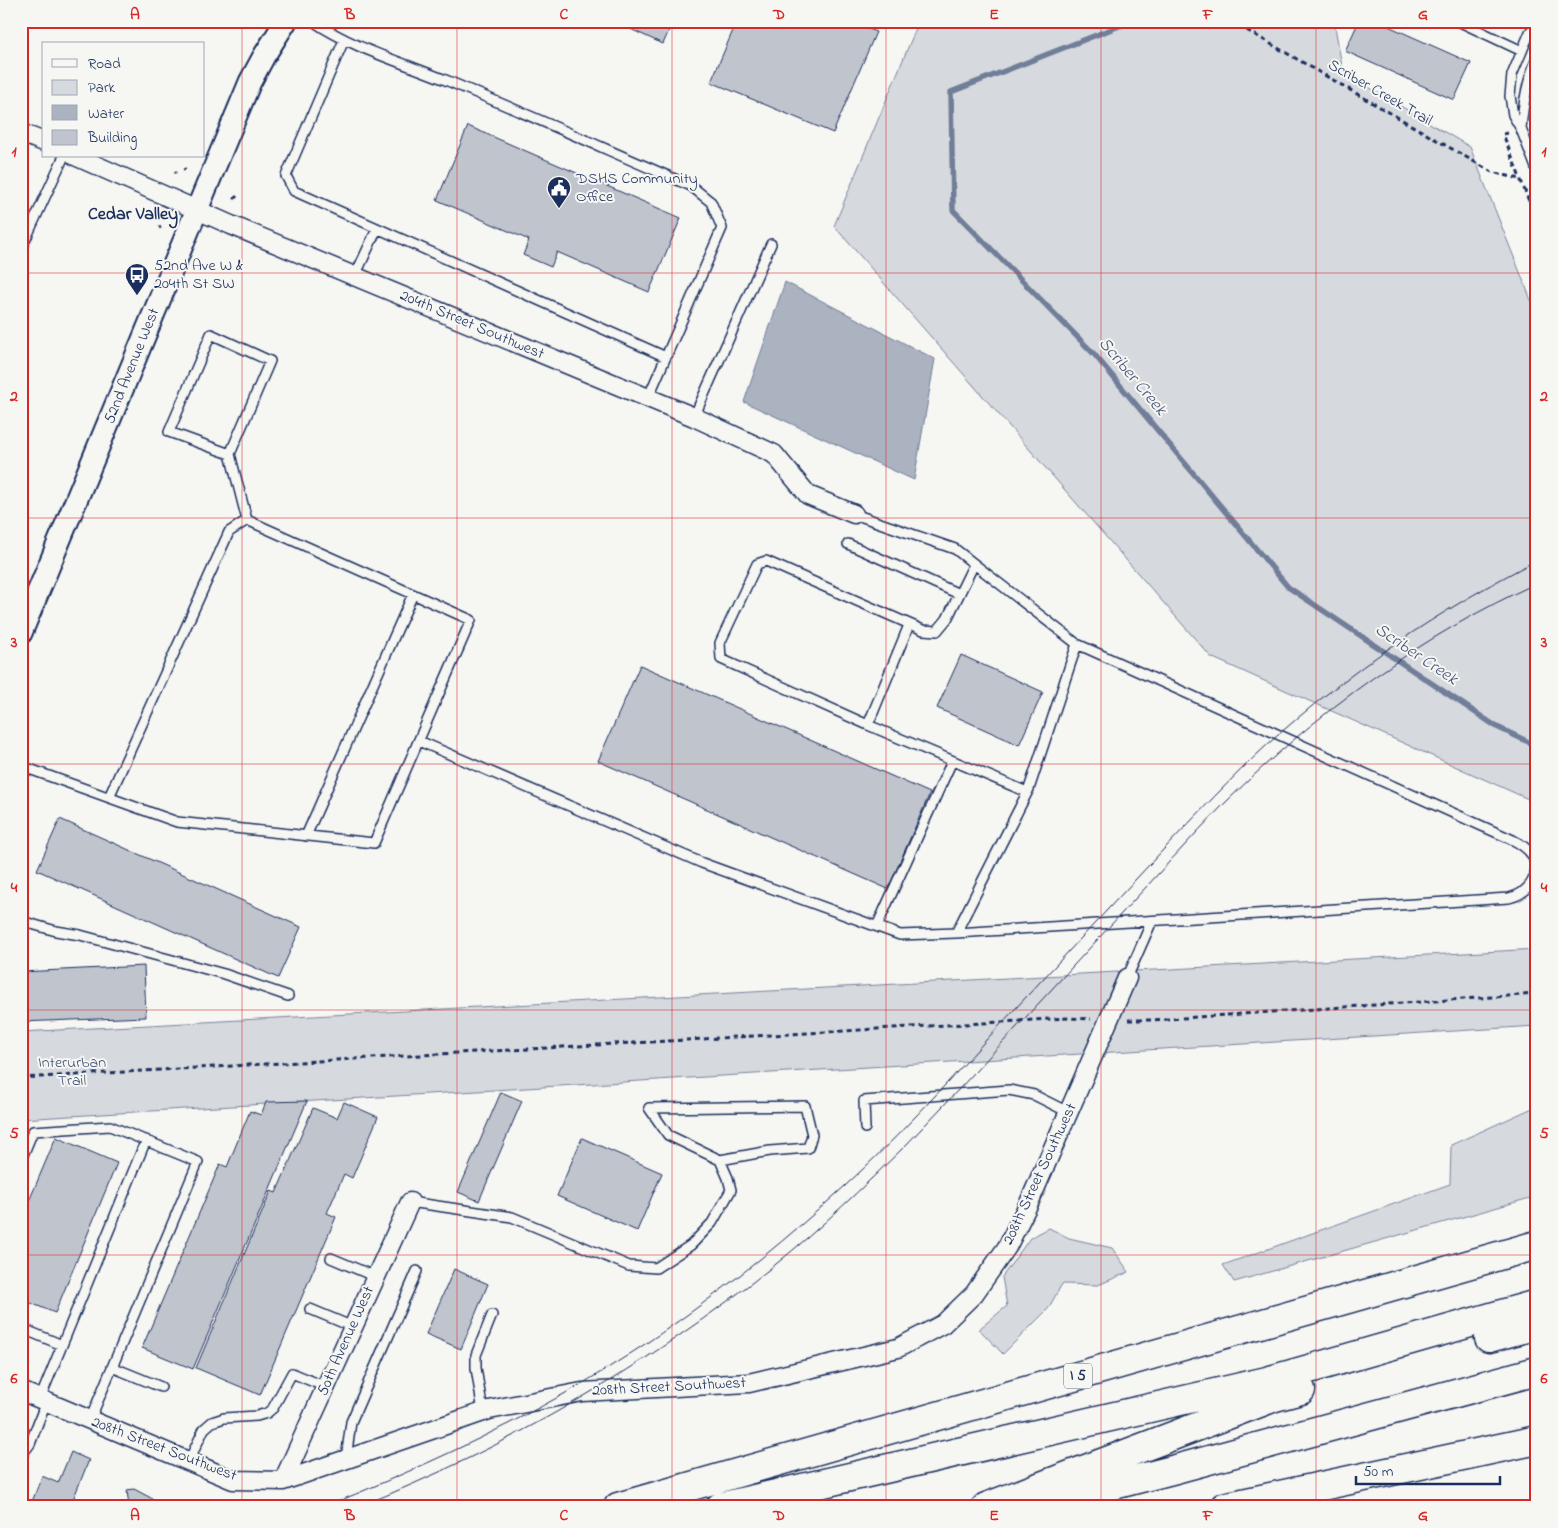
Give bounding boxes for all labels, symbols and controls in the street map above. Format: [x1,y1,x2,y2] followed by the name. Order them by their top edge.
[130,3,140,27] text: A
[344,3,356,27] text: B
[560,3,569,27] text: C
[772,3,785,27] text: D
[989,3,999,27] text: E
[1202,3,1214,27] text: F
[1418,3,1428,27] text: G
[42,42,205,158] legend
[88,53,121,75] text: Road
[1323,53,1437,133] street label: Scriber Creek Trail
[88,77,116,99] text: Park
[88,103,124,125] text: Water
[87,127,137,150] text: Building
[11,140,17,164] text: 1
[1541,140,1547,164] text: 1
[575,167,698,209] place label: DSHS Community Office
[546,175,572,209] public building icon: DSHS Community Office
[88,202,178,229] district label: Cedar Valley
[154,254,244,296] place label: 52nd Ave W & 204th St SW
[124,262,150,296] bus stop icon: 52nd Ave W & 204th St SW
[396,284,548,366] street label: 204th Street Southwest
[98,304,166,427] street label: 52nd Avenue West
[1091,332,1173,423] water label: Scriber Creek
[9,385,18,409] text: 2
[1539,385,1548,409] text: 2
[1369,618,1464,693] water label: Scriber Creek
[10,631,18,655] text: 3
[1540,631,1548,655] text: 3
[10,876,18,900] text: 4
[1540,876,1548,900] text: 4
[38,1051,106,1093] park label: Interurban Trail
[997,1099,1084,1249] street label: 208th Street Southwest
[9,1122,19,1146] text: 5
[1539,1122,1549,1146] text: 5
[311,1282,381,1400] street label: 50th Avenue West
[1064,1364,1092,1388] road number: I 5
[9,1367,18,1391] text: 6
[1539,1367,1548,1391] text: 6
[591,1371,747,1403] street label: 208th Street Southwest
[88,1410,241,1488] street label: 208th Street Southwest
[1356,1453,1499,1485] scale bar
[1363,1461,1394,1483] text: 50 m
[130,1504,140,1528] text: A
[344,1504,356,1528] text: B
[560,1504,569,1528] text: C
[772,1504,785,1528] text: D
[989,1504,999,1528] text: E
[1202,1504,1214,1528] text: F
[1418,1504,1428,1528] text: G

